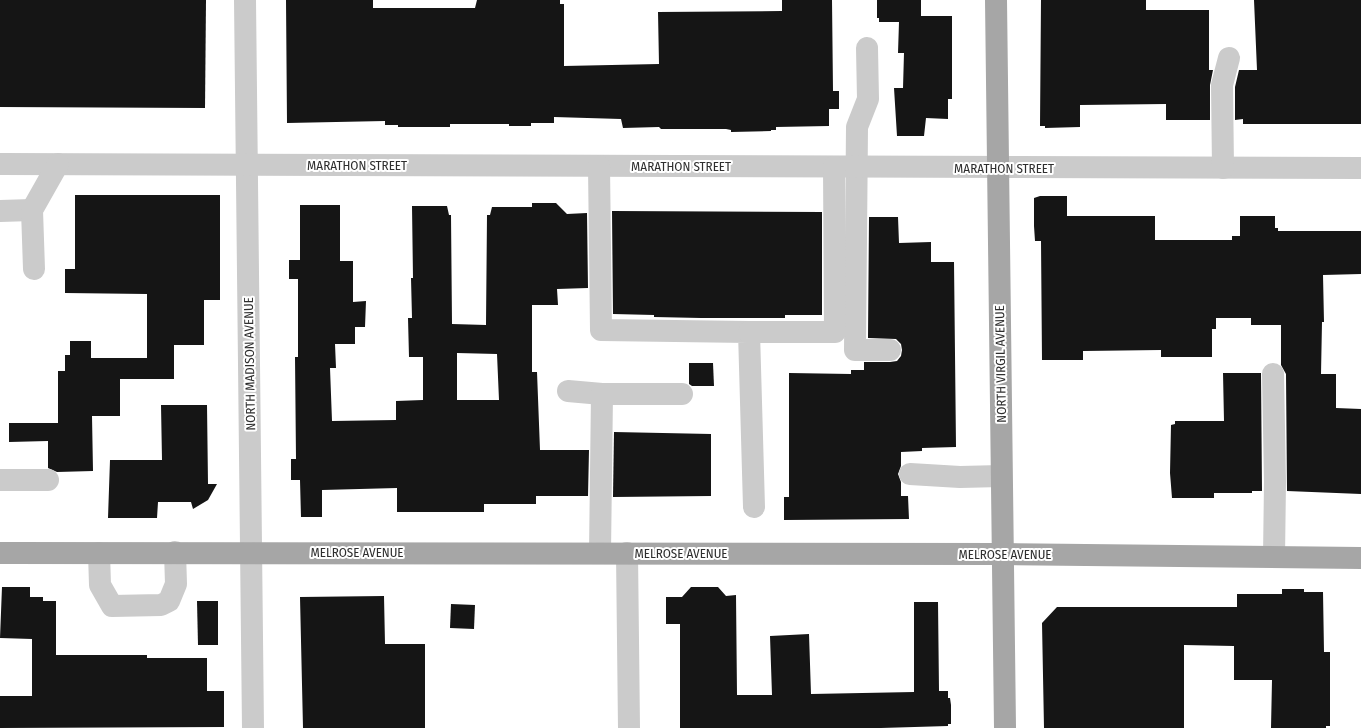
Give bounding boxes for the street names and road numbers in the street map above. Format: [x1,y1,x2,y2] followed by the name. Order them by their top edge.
[307,158,407,173] street label: MARATHON STREET
[631,159,731,174] street label: MARATHON STREET
[954,161,1054,176] street label: MARATHON STREET
[241,297,258,431] street label: NORTH MADISON AVENUE
[992,305,1009,423] street label: NORTH VIRGIL AVENUE
[311,545,403,560] street label: MELROSE AVENUE
[635,546,727,561] street label: MELROSE AVENUE
[959,547,1051,562] street label: MELROSE AVENUE

